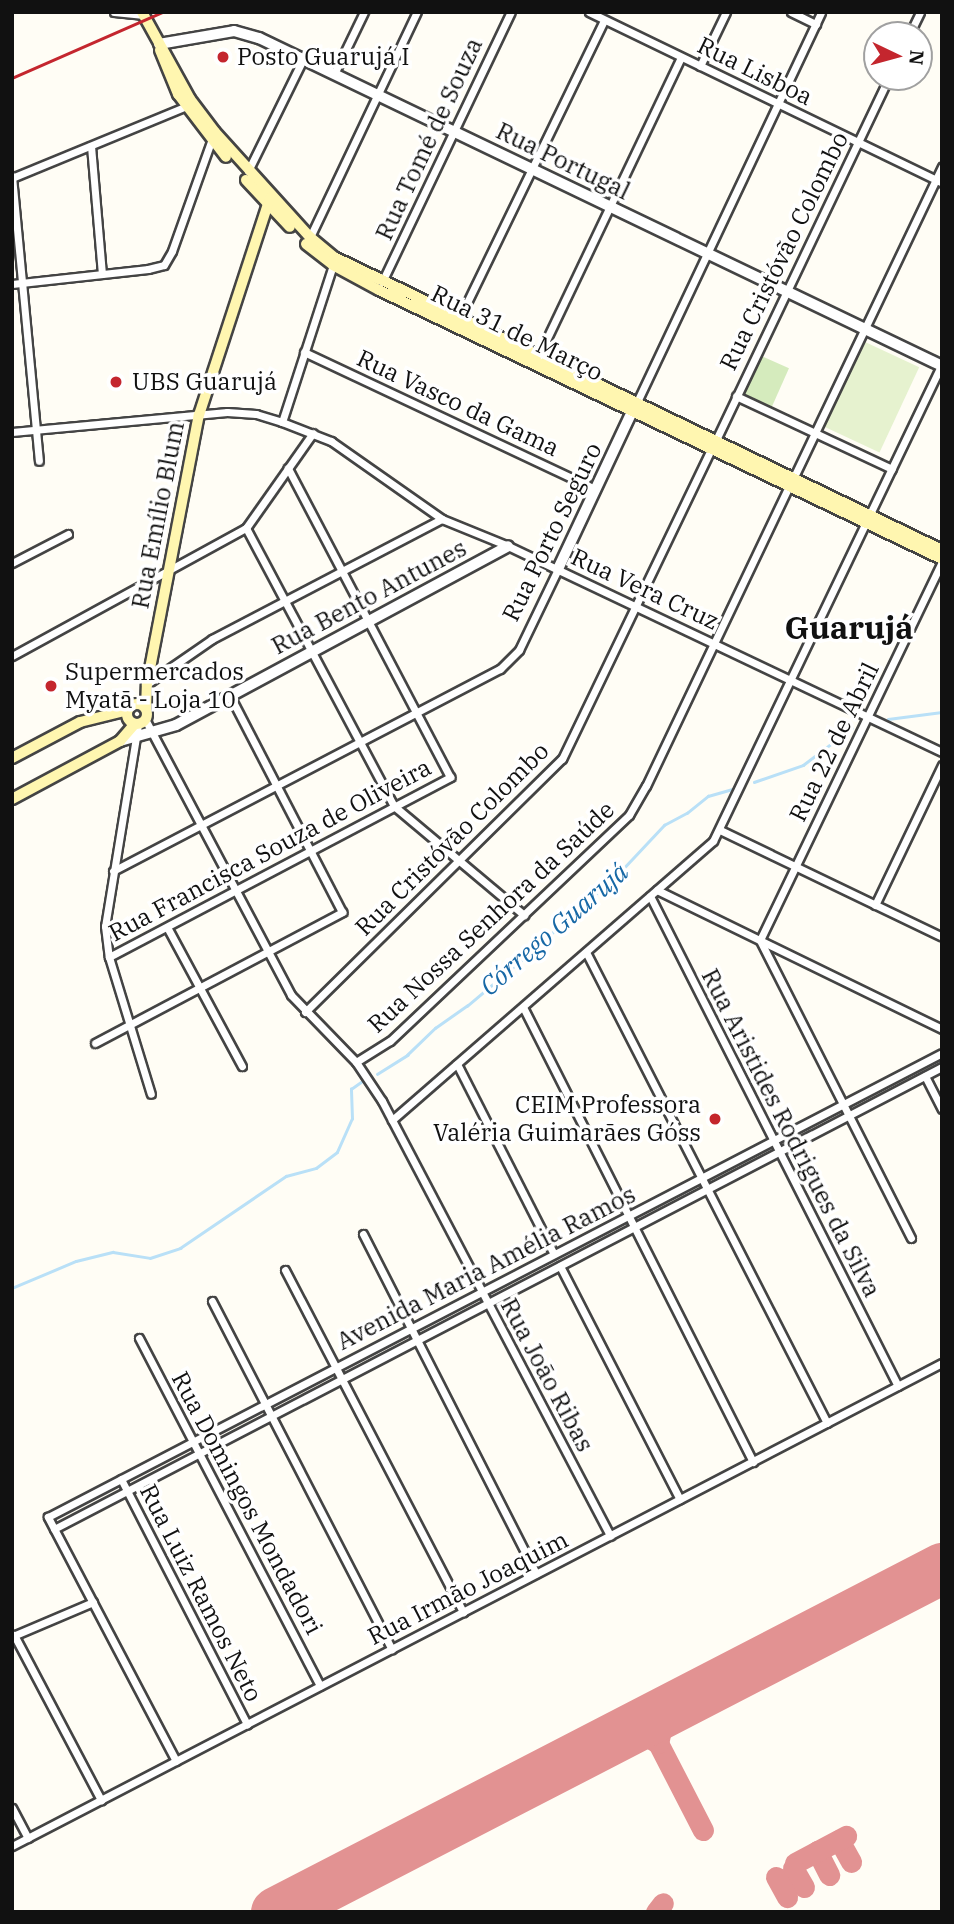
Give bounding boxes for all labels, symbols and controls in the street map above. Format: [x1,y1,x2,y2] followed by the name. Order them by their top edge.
[863,21,933,91] north arrow
[693,31,817,111] street label: Rua Lisboa
[370,33,488,245] street label: Rua Tomé de Souza
[237,43,410,71] place label: Posto Guarujá I
[215,49,231,65] marker: Posto Guarujá I
[904,49,930,66] text: N
[491,116,635,206] street label: Rua Portugal
[714,127,854,375] street label: Rua Cristóvão Colombo
[427,279,607,387] street label: Rua 31 de Março
[352,343,564,463] street label: Rua Vasco da Gama
[132,368,277,396] place label: UBS Guarujá
[106,372,126,392] marker: UBS Guarujá
[126,419,190,611] street label: Rua Emílio Blum
[496,438,608,626] street label: Rua Porto Seguro
[267,533,471,661] street label: Rua Bento Antunes
[567,542,723,636] street label: Rua Vera Cruz
[784,608,914,646] district label: Guarujá
[65,658,244,714] place label: Supermercados Myatã - Loja 10
[783,658,885,826] street label: Rua 22 de Abril
[43,678,59,694] marker: Supermercados Myatã - Loja 10
[349,736,555,942] street label: Rua Cristóvão Colombo
[104,753,436,947] street label: Rua Francisca Souza de Oliveira
[362,795,620,1039] street label: Rua Nossa Senhora da Saúde
[473,856,635,1002] water label: Córrego Guarujá
[695,964,887,1302] street label: Rua Aristides Rodrigues da Silva
[433,1091,701,1147] place label: CEIM Professora Valéria Guimarães Góss
[707,1111,723,1127] marker: CEIM Professora Valéria Guimarães Góss
[332,1180,640,1356] street label: Avenida Maria Amélia Ramos
[495,1293,599,1457] street label: Rua João Ribas
[165,1367,329,1639] street label: Rua Domingos Mondadori
[134,1480,268,1706] street label: Rua Luiz Ramos Neto
[363,1525,573,1651] street label: Rua Irmão Joaquim

